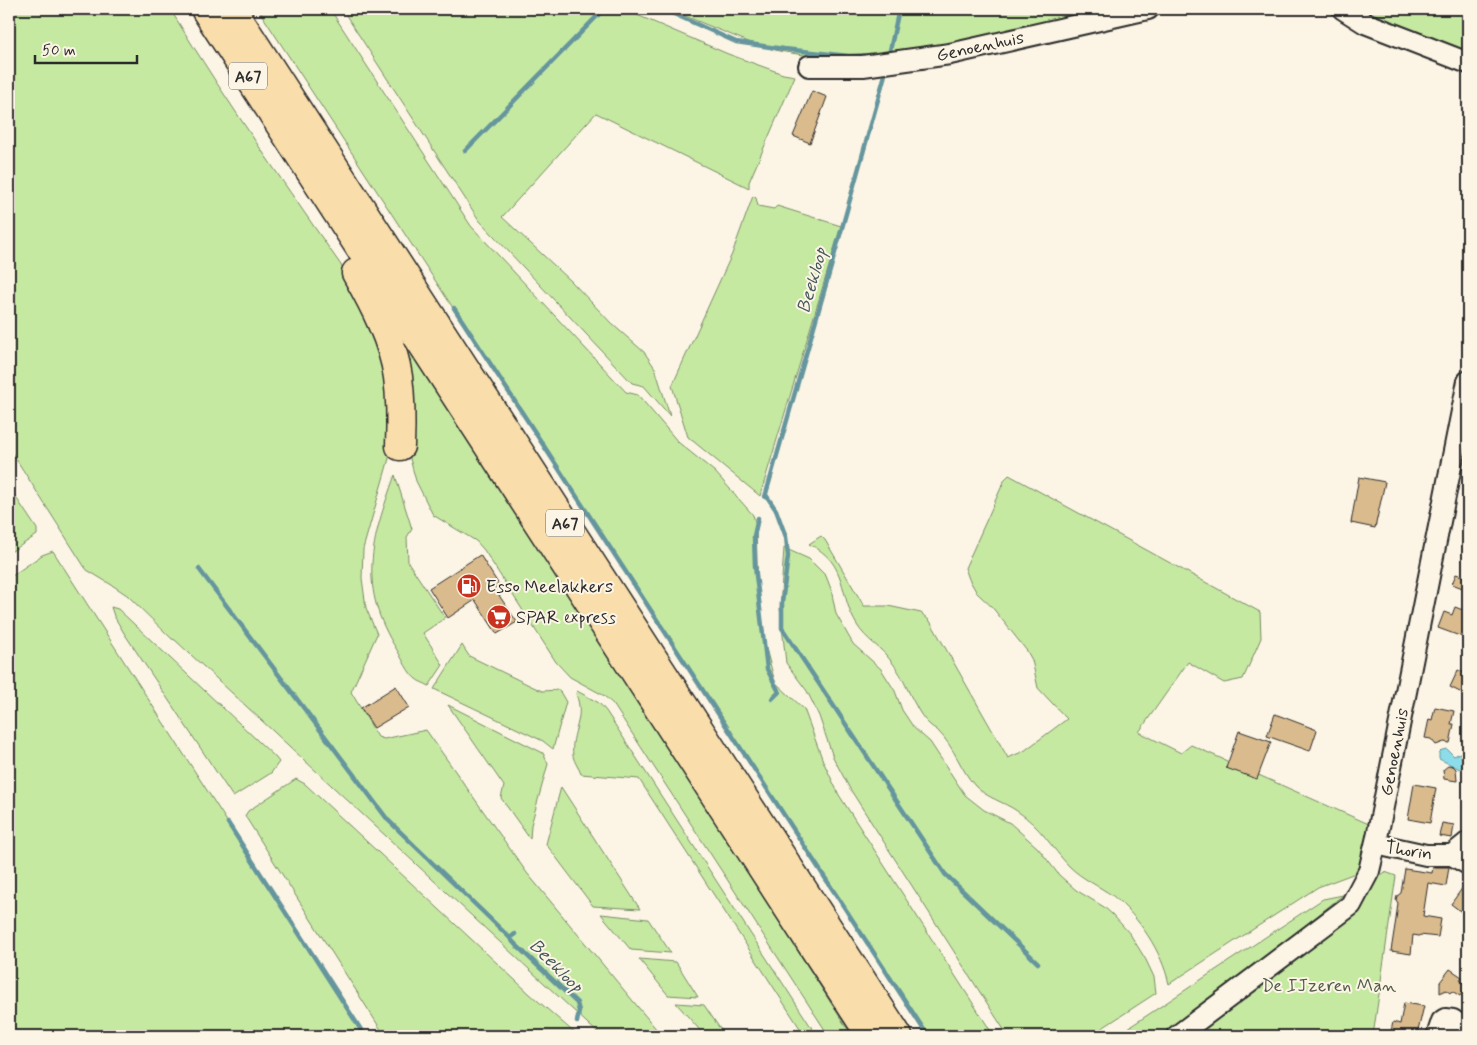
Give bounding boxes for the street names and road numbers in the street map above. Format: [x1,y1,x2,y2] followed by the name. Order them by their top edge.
[934,26,1026,68] street label: Genoenhuis
[229,62,267,90] road number: A67
[546,509,584,536] road number: A67
[1375,706,1415,798] street label: Genoenhuis
[1384,835,1434,867] street label: Thorin

